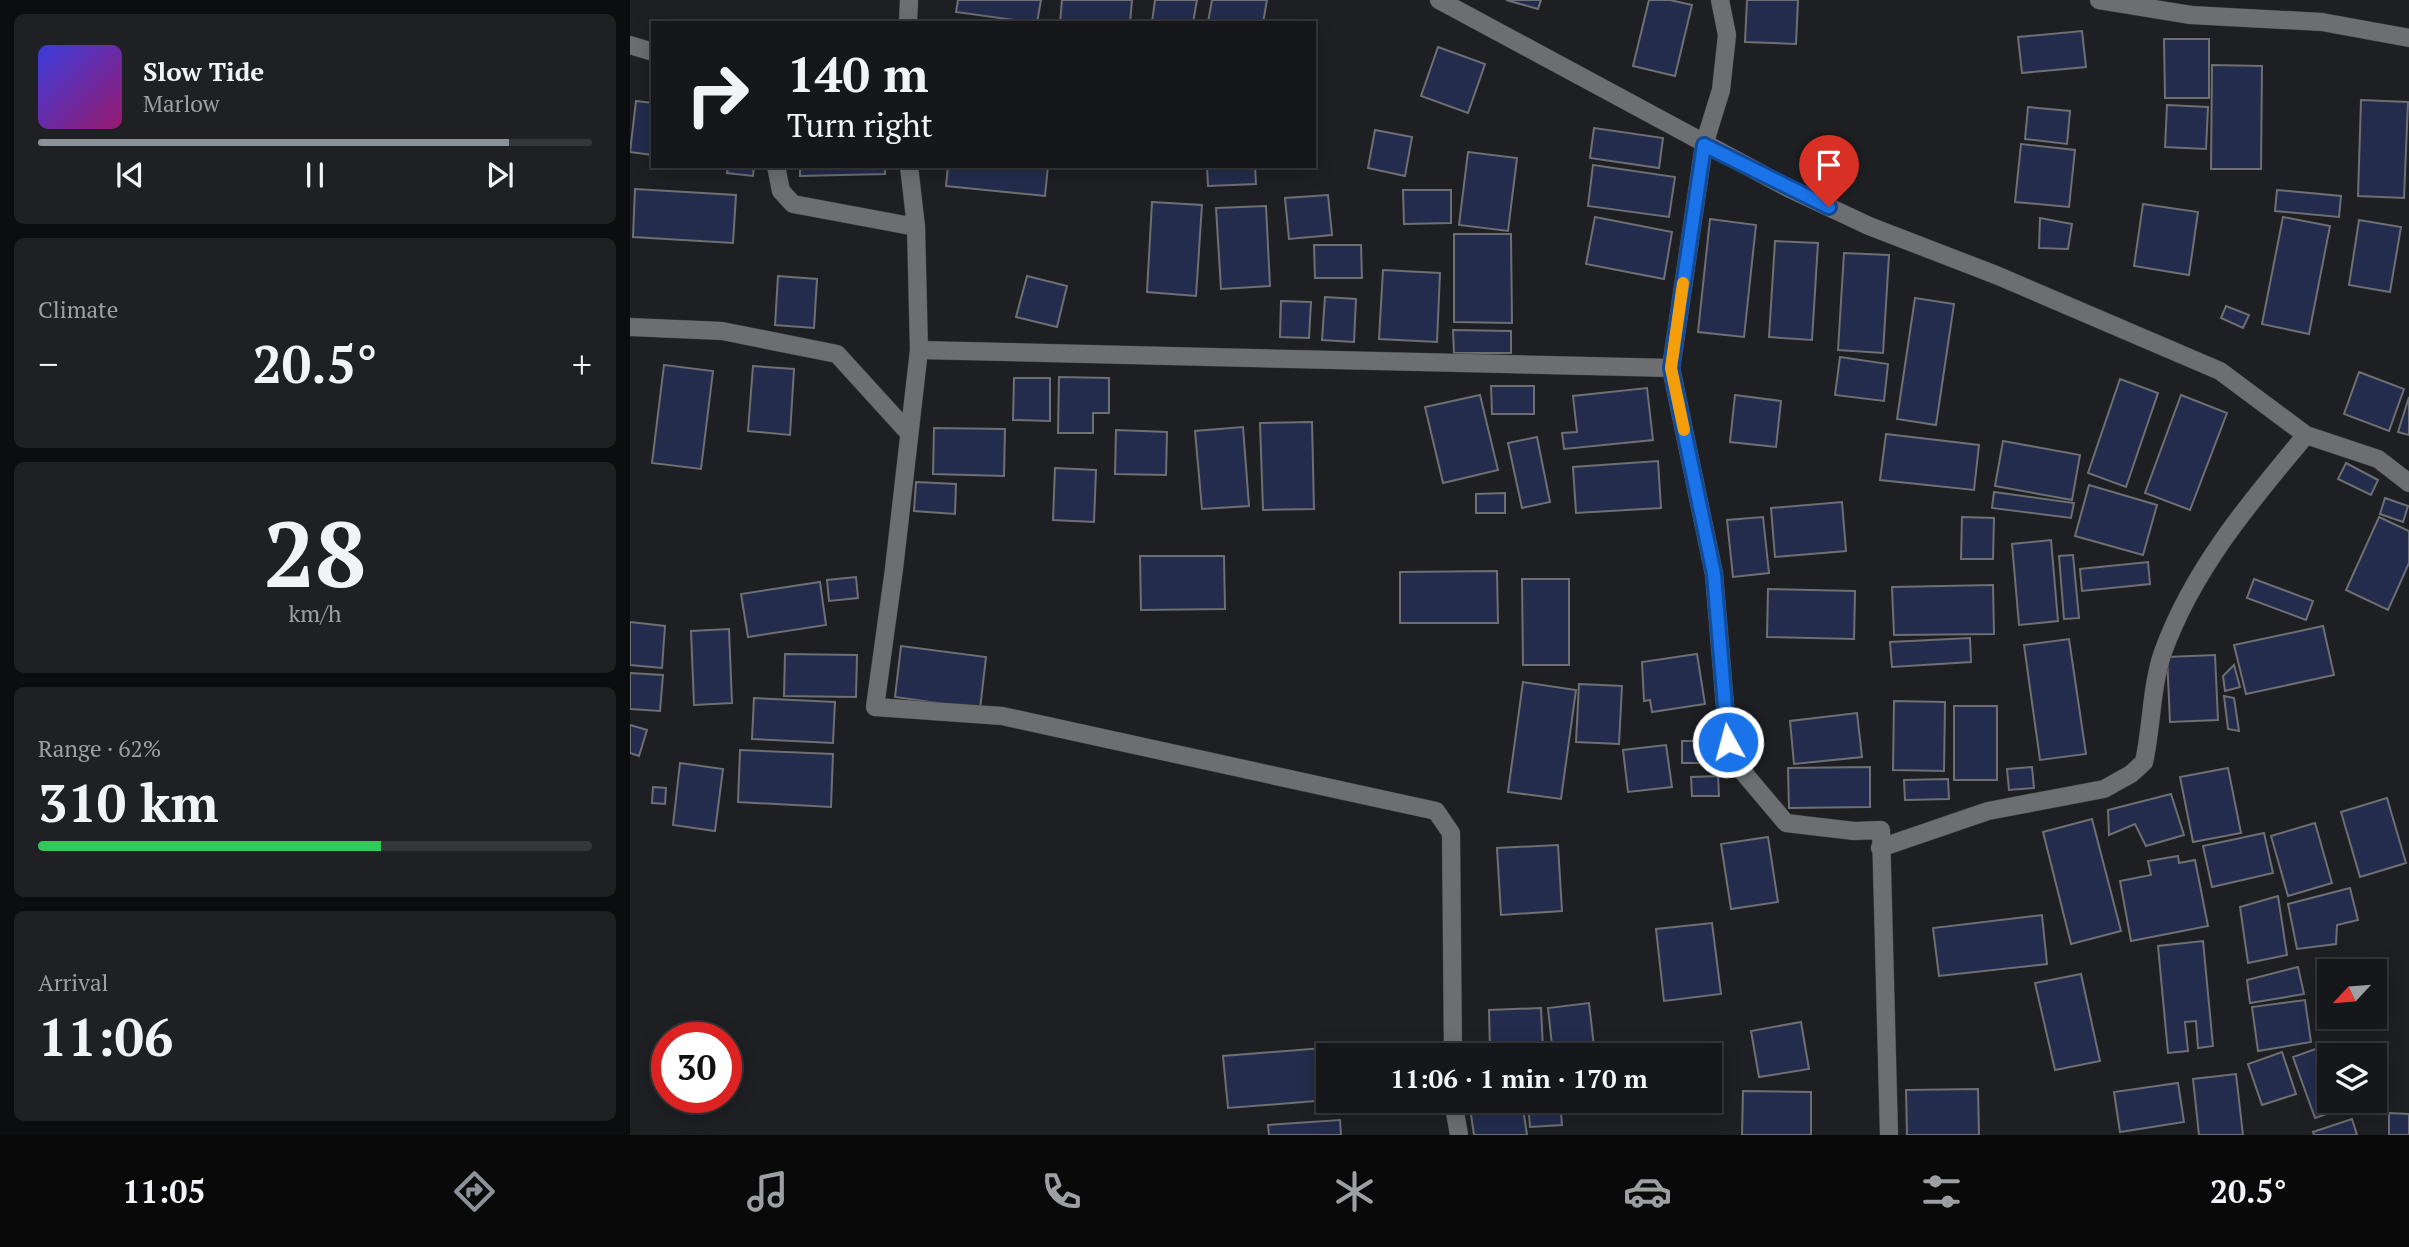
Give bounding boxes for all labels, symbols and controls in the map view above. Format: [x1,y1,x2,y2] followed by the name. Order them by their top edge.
[787,41,929,106] text: 140 m
[672,49,763,140] icon: right
[143,54,264,88] text: Slow Tide
[143,88,220,119] text: Marlow
[787,104,933,146] text: Turn right
[1799,135,1859,207] pin
[1810,146,1848,184] icon: arrive
[111,156,149,194] icon: previous
[296,156,334,194] icon: pause
[481,156,519,194] icon: next
[38,294,118,325] text: Climate
[252,329,378,398] text: 20.5°
[38,339,58,389] text: −
[572,339,592,389] text: +
[264,492,366,613] text: 28
[288,598,342,629] text: km/h
[1691,705,1765,779] position arrow
[38,733,161,764] text: Range · 62%
[38,768,219,837] text: 310 km
[2317,959,2387,1029] north arrow
[2317,959,2387,1113] map controls
[38,967,109,998] text: Arrival
[38,1002,173,1071] text: 11:06
[651,1022,742,1113] speed limit sign: 30
[2317,1043,2387,1113] button: layers
[1390,1061,1648,1095] text: 11:06 · 1 min · 170 m
[450,1167,499,1216] icon: directions
[743,1167,792,1216] icon: music
[1037,1167,1086,1216] icon: phone
[1330,1167,1379,1216] icon: climate
[1623,1167,1672,1216] icon: car
[1917,1167,1966,1216] icon: filters
[122,1170,205,1212] text: 11:05
[2210,1170,2287,1212] text: 20.5°

